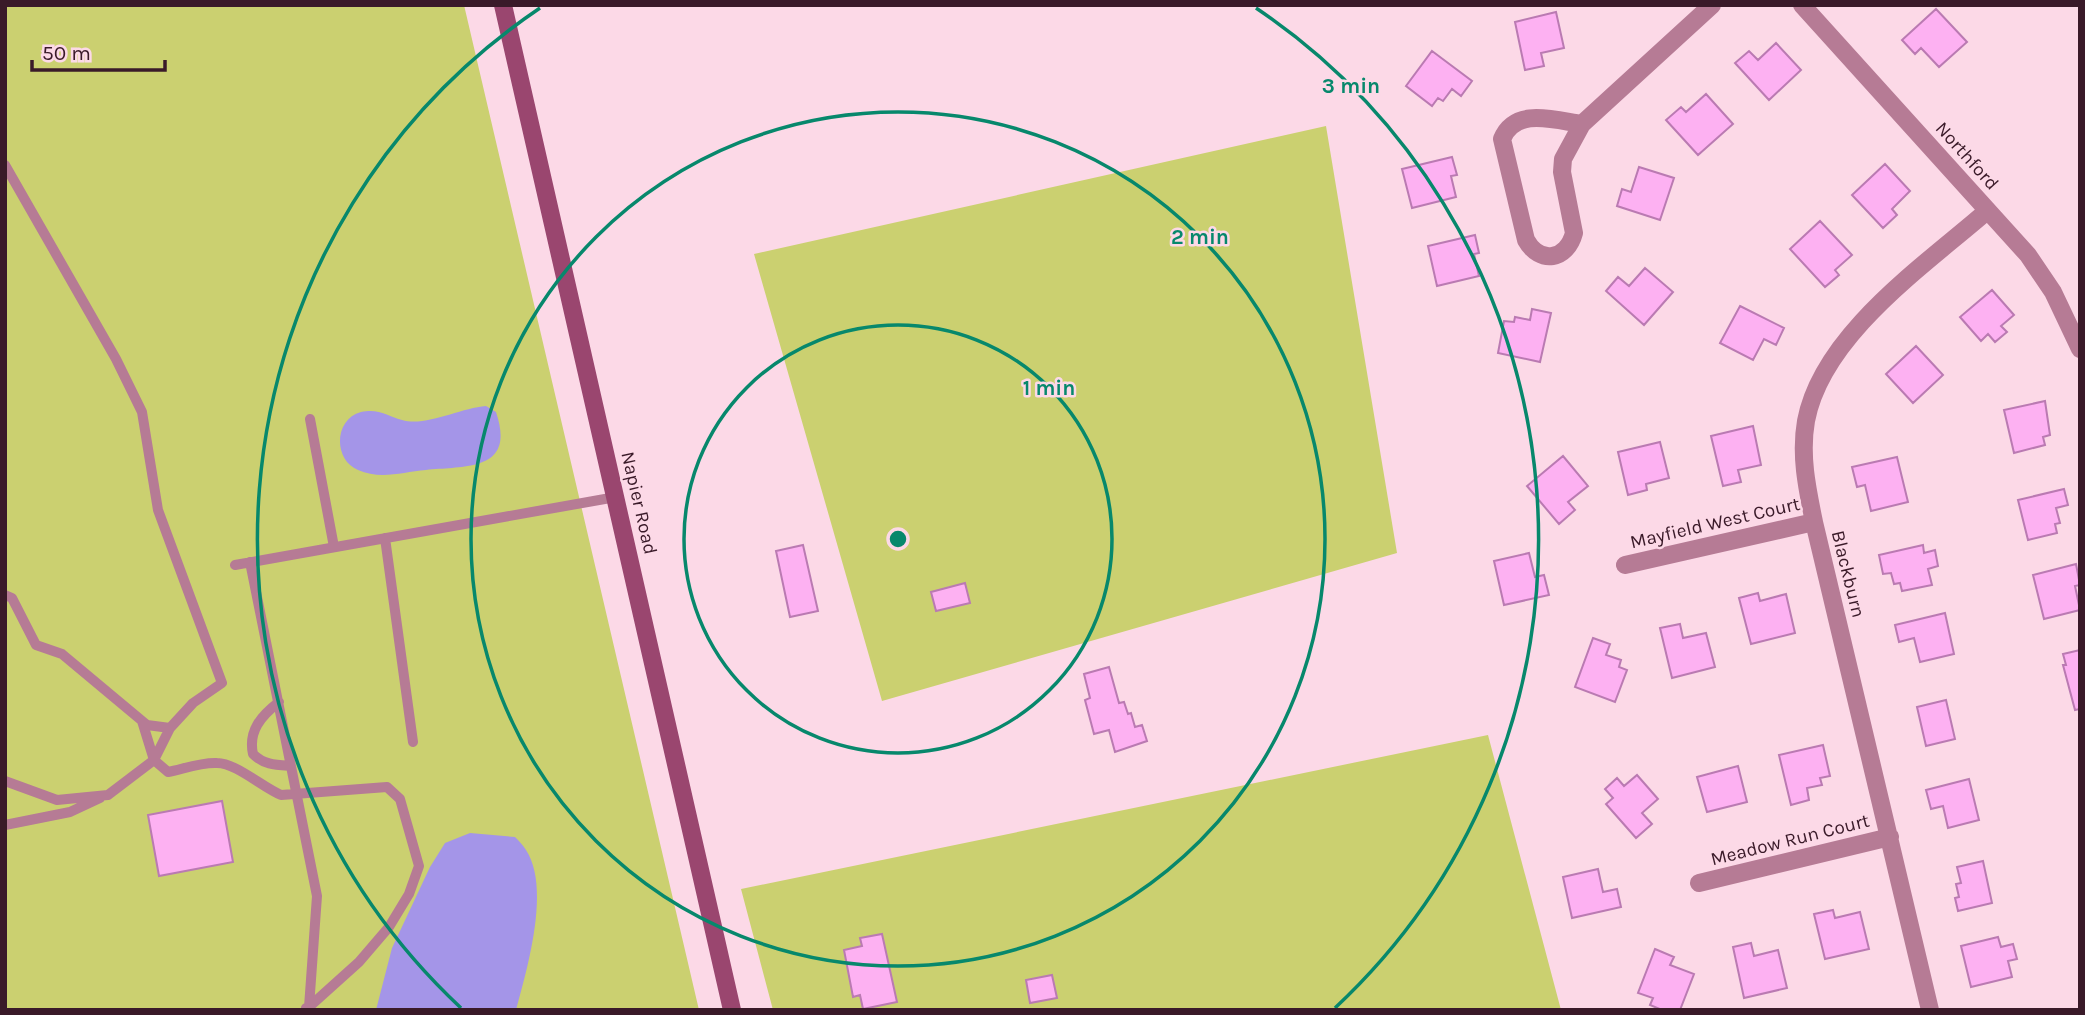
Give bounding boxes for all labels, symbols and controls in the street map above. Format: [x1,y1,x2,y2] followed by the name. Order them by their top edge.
[32,28,164,72] scale bar
[42,41,91,65] text: 50 m
[1322,74,1380,98] text: 3 min
[1931,117,2003,195] street label: Northford
[1171,225,1229,249] text: 2 min
[1023,376,1075,400] text: 1 min
[616,449,662,557] street label: Napier Road
[1628,493,1802,553] street label: Mayfield West Court
[886,527,910,551] centre of rings
[1827,528,1869,620] street label: Blackburn
[1708,810,1872,870] street label: Meadow Run Court

